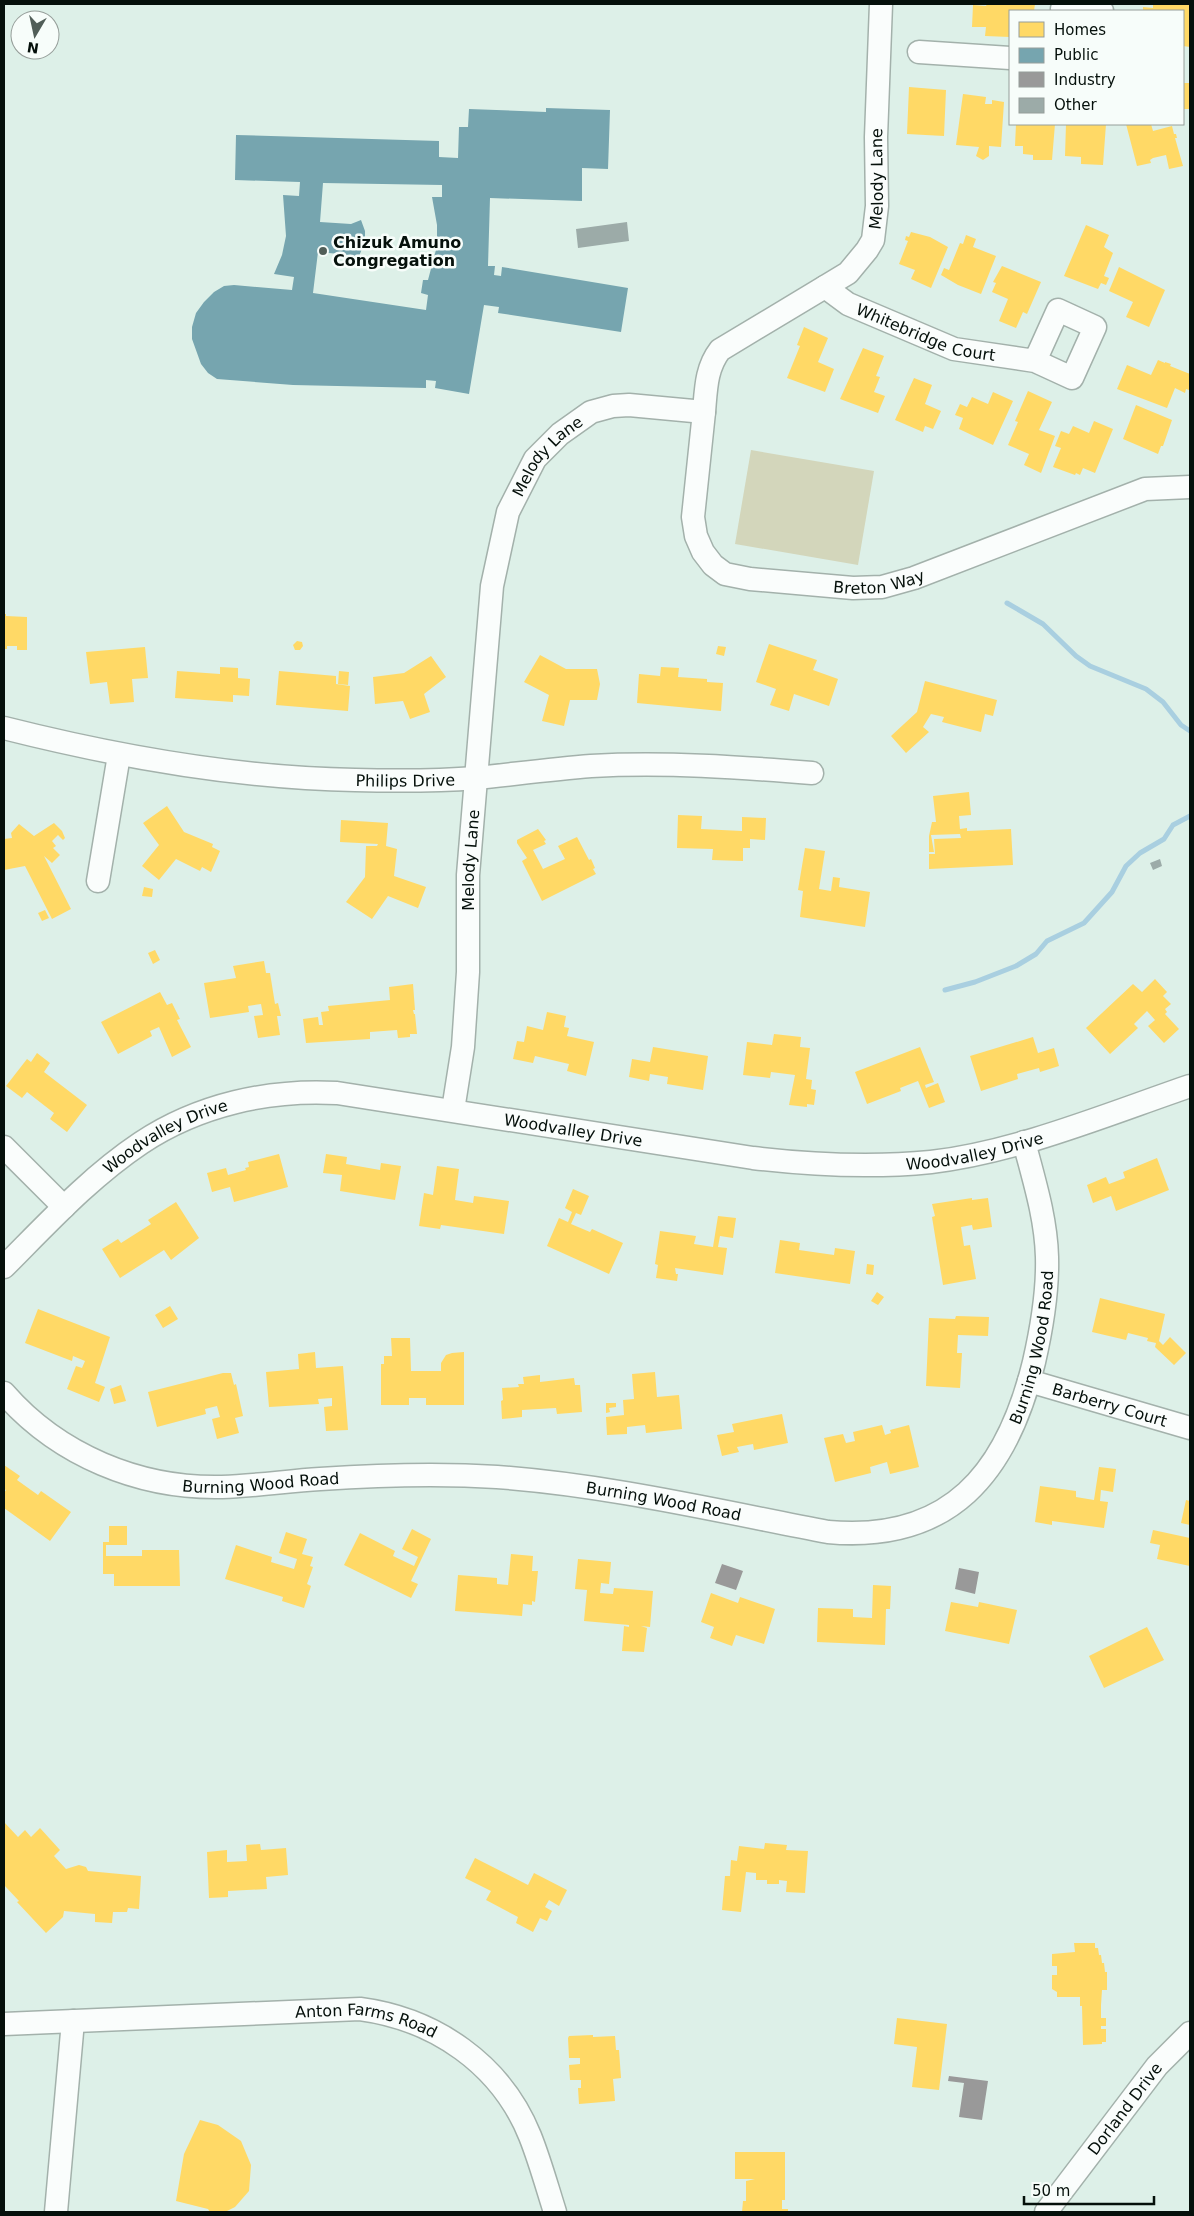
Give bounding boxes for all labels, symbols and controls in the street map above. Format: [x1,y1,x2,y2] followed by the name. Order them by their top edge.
[10,10,60,60] north arrow
[1009,10,1184,125] legend
[1054,21,1106,39] text: Homes
[26,39,40,57] text: N
[1054,46,1098,64] text: Public
[1054,71,1116,89] text: Industry
[1054,96,1097,114] text: Other
[865,128,886,230] street label: Melody Lane
[333,233,461,270] place label: Chizuk Amuno Congregation
[317,245,329,257] marker: Chizuk Amuno Congregation
[853,299,997,365] street label: Whitebridge Court
[508,412,586,500] street label: Melody Lane
[832,565,927,598] street label: Breton Way
[355,770,456,790] street label: Philips Drive
[459,809,483,911] street label: Melody Lane
[99,1095,230,1177] street label: Woodvalley Drive
[503,1110,644,1150] street label: Woodvalley Drive
[905,1128,1045,1174] street label: Woodvalley Drive
[1005,1270,1057,1427] street label: Burning Wood Road
[1050,1379,1169,1430] street label: Barberry Court
[181,1468,340,1497] street label: Burning Wood Road
[585,1477,743,1524] street label: Burning Wood Road
[295,1999,441,2042] street label: Anton Farms Road
[1084,2059,1166,2158] street label: Dorland Drive
[1024,2174,1154,2206] scale bar
[1032,2182,1070,2200] text: 50 m

